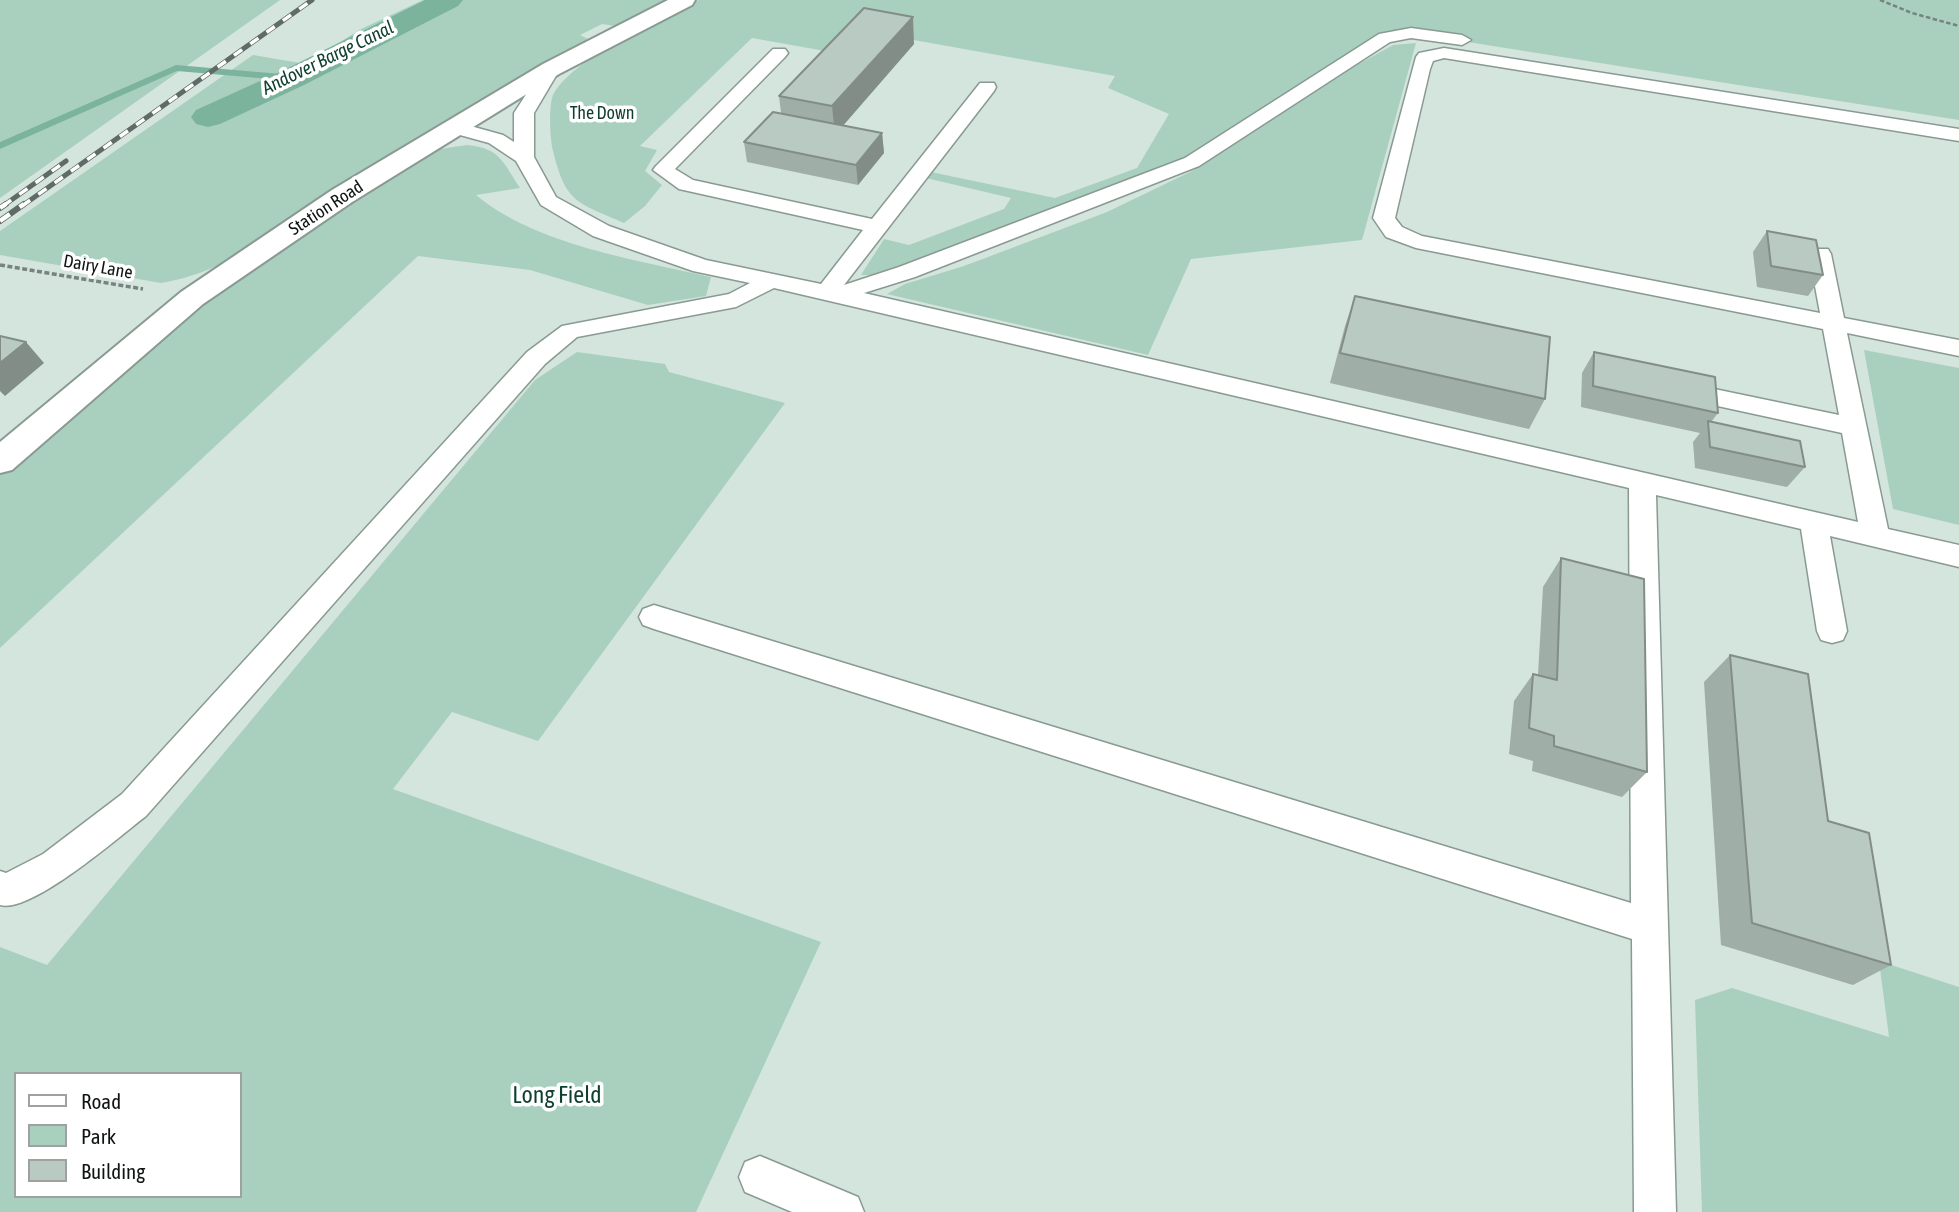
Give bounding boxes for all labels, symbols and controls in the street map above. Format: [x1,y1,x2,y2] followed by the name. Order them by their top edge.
[258,16,398,100] water label: Andover Barge Canal
[570,102,634,124] park label: The Down
[285,176,367,240] street label: Station Road
[62,250,134,284] street label: Dairy Lane
[14,1072,242,1198] legend
[512,1081,602,1109] park label: Long Field
[81,1089,121,1113] text: Road
[81,1124,116,1148] text: Park
[81,1159,145,1183] text: Building

